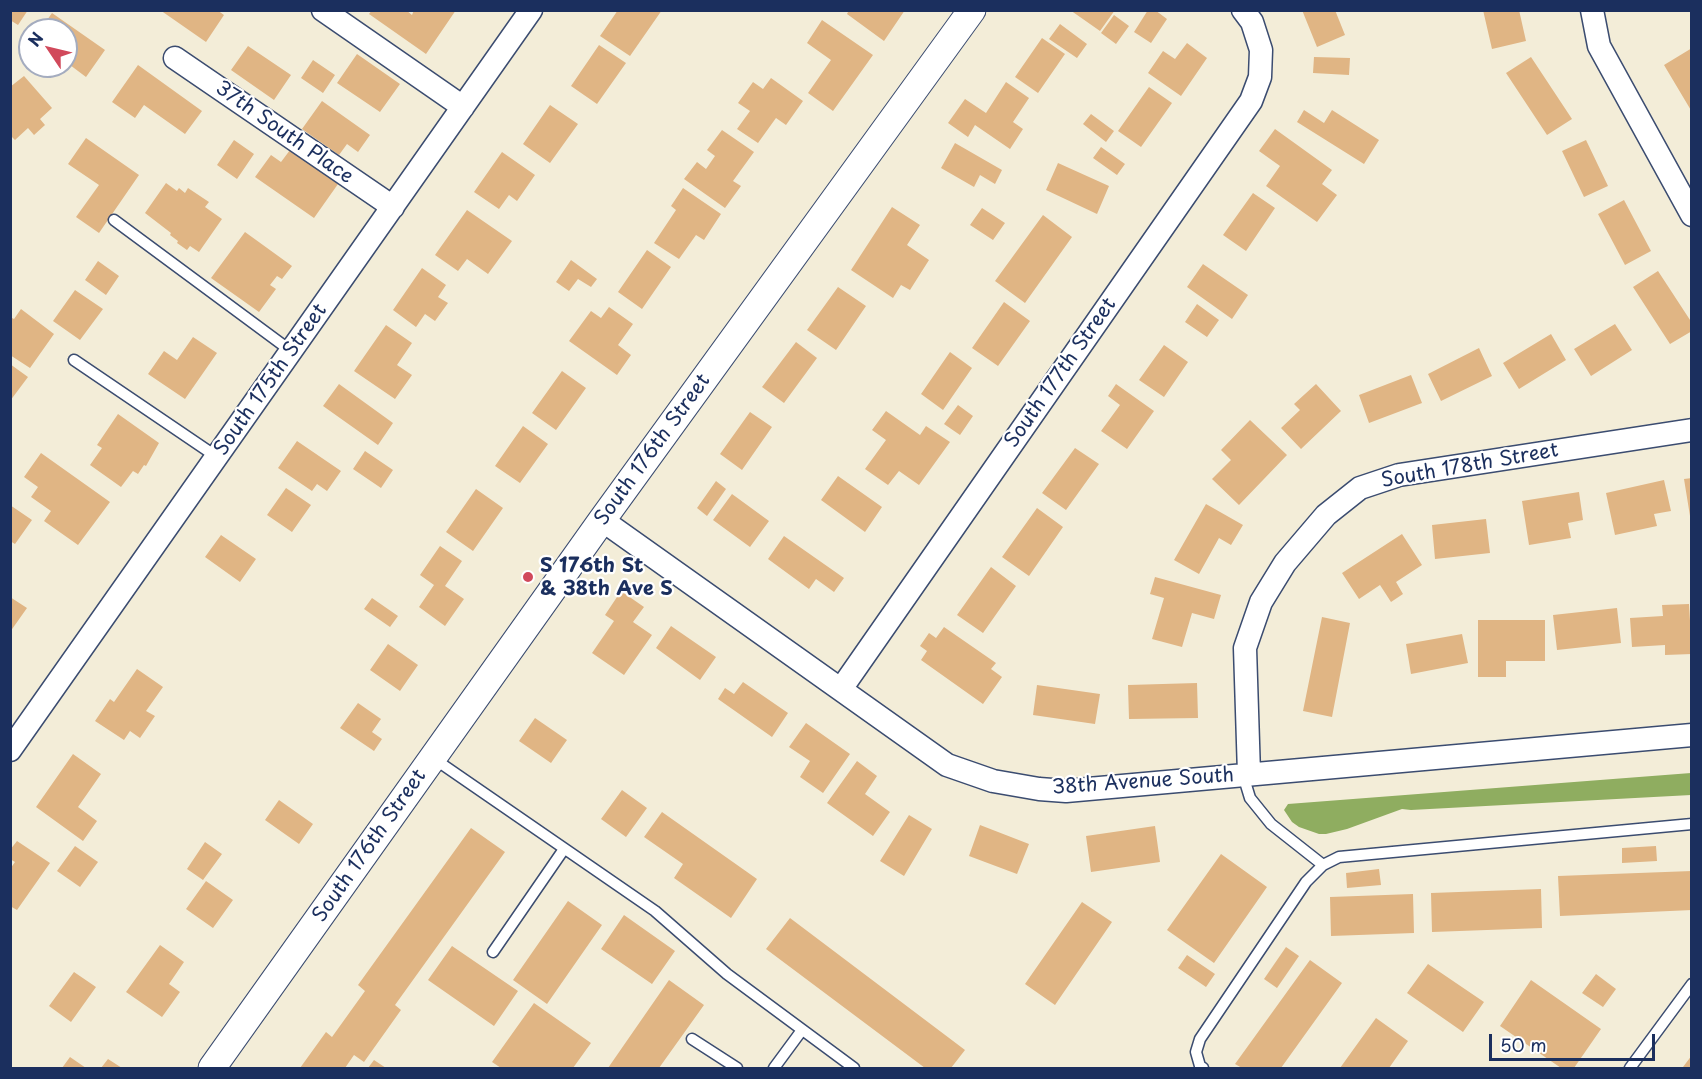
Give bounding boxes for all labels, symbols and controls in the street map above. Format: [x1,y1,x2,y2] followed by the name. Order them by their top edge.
[18,18,78,78] north arrow
[21,27,48,51] text: N
[210,77,358,189] street label: 37th South Place
[1000,293,1122,453] street label: South 177th Street
[210,299,332,461] street label: South 175th Street
[590,370,716,530] street label: South 176th Street
[1380,439,1560,493] street label: South 178th Street
[540,554,673,601] place label: S 176th St & 38th Ave S
[521,570,535,584] marker: S 176th St & 38th Ave S
[1051,764,1235,800] street label: 38th Avenue South
[308,765,432,927] street label: South 176th Street
[1492,1022,1658,1060] scale bar
[1500,1031,1547,1058] text: 50 m

